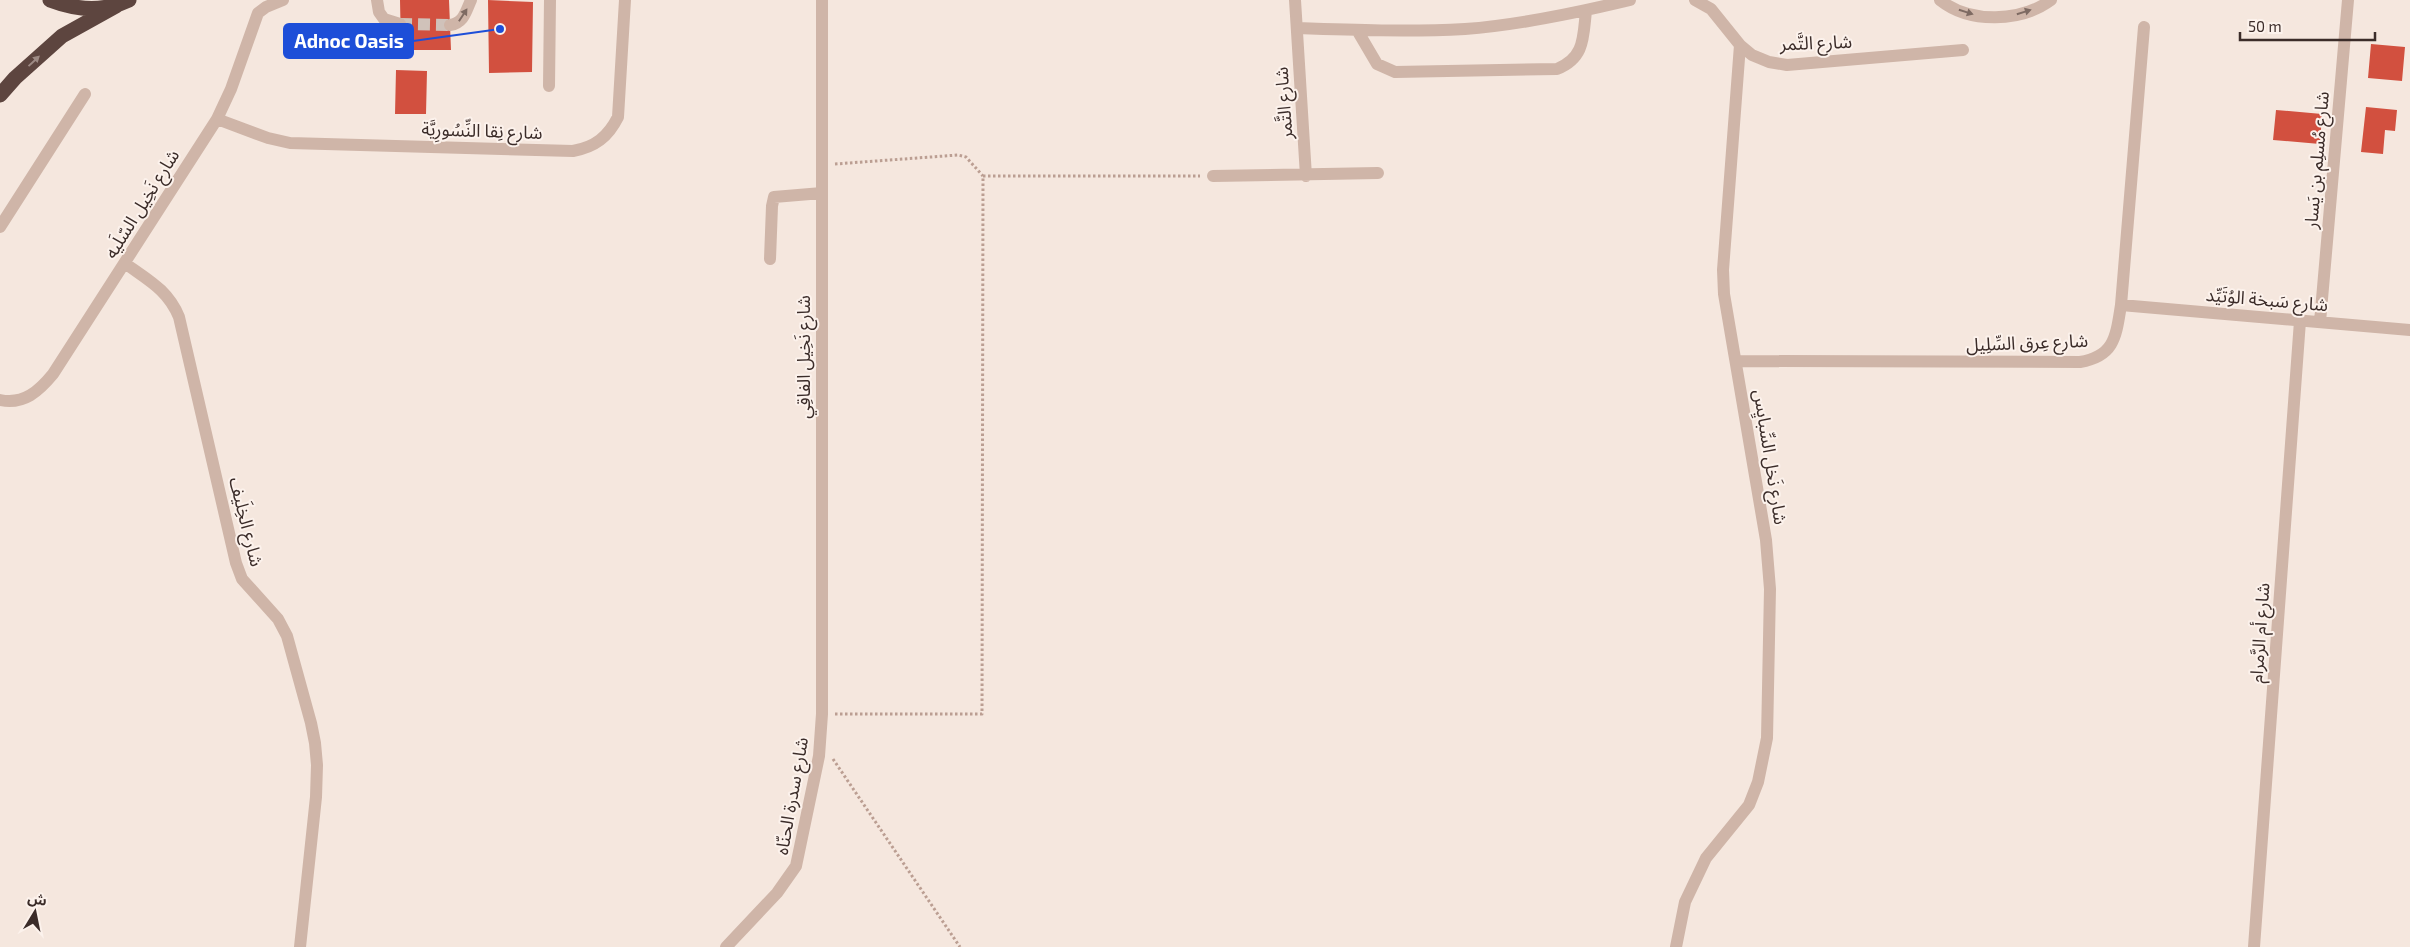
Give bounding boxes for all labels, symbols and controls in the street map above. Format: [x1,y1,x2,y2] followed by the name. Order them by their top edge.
[458,8,468,22] one-way arrow
[1959,8,1974,16] one-way arrow
[2016,8,2031,16] one-way arrow
[2240,10,2375,42] scale bar
[2248,17,2282,35] text: 50 m
[284,24,413,58] callout: Adnoc Oasis
[294,29,404,52] text: Adnoc Oasis
[1778,30,1853,58] street label: شارع التَّمر
[27,55,39,67] one-way arrow
[1269,66,1301,141] street label: شارع التَّمر
[2299,90,2337,231] street label: شارع مُسلِم بن يَسار
[421,116,543,147] street label: شارع نِقا النِّسُورِيَّة
[98,145,187,264] street label: شارع نَخِيل السّلَيه
[2205,283,2329,319] street label: شارع سَبخة الوُتَيِّد
[792,295,818,419] street label: شارع نَخِيل الفاقِي
[1966,329,2089,359] street label: شارع عِرق السِّلِيل
[1745,388,1793,527] street label: شارع نَخل السِّبايِس
[221,475,269,570] street label: شارع الخِلَيف
[2245,582,2277,684] street label: شارع أم الرَّمرام
[770,735,816,857] street label: شارع سدرة الحنّاه
[10,887,60,937] north arrow
[26,889,48,909] text: ش

